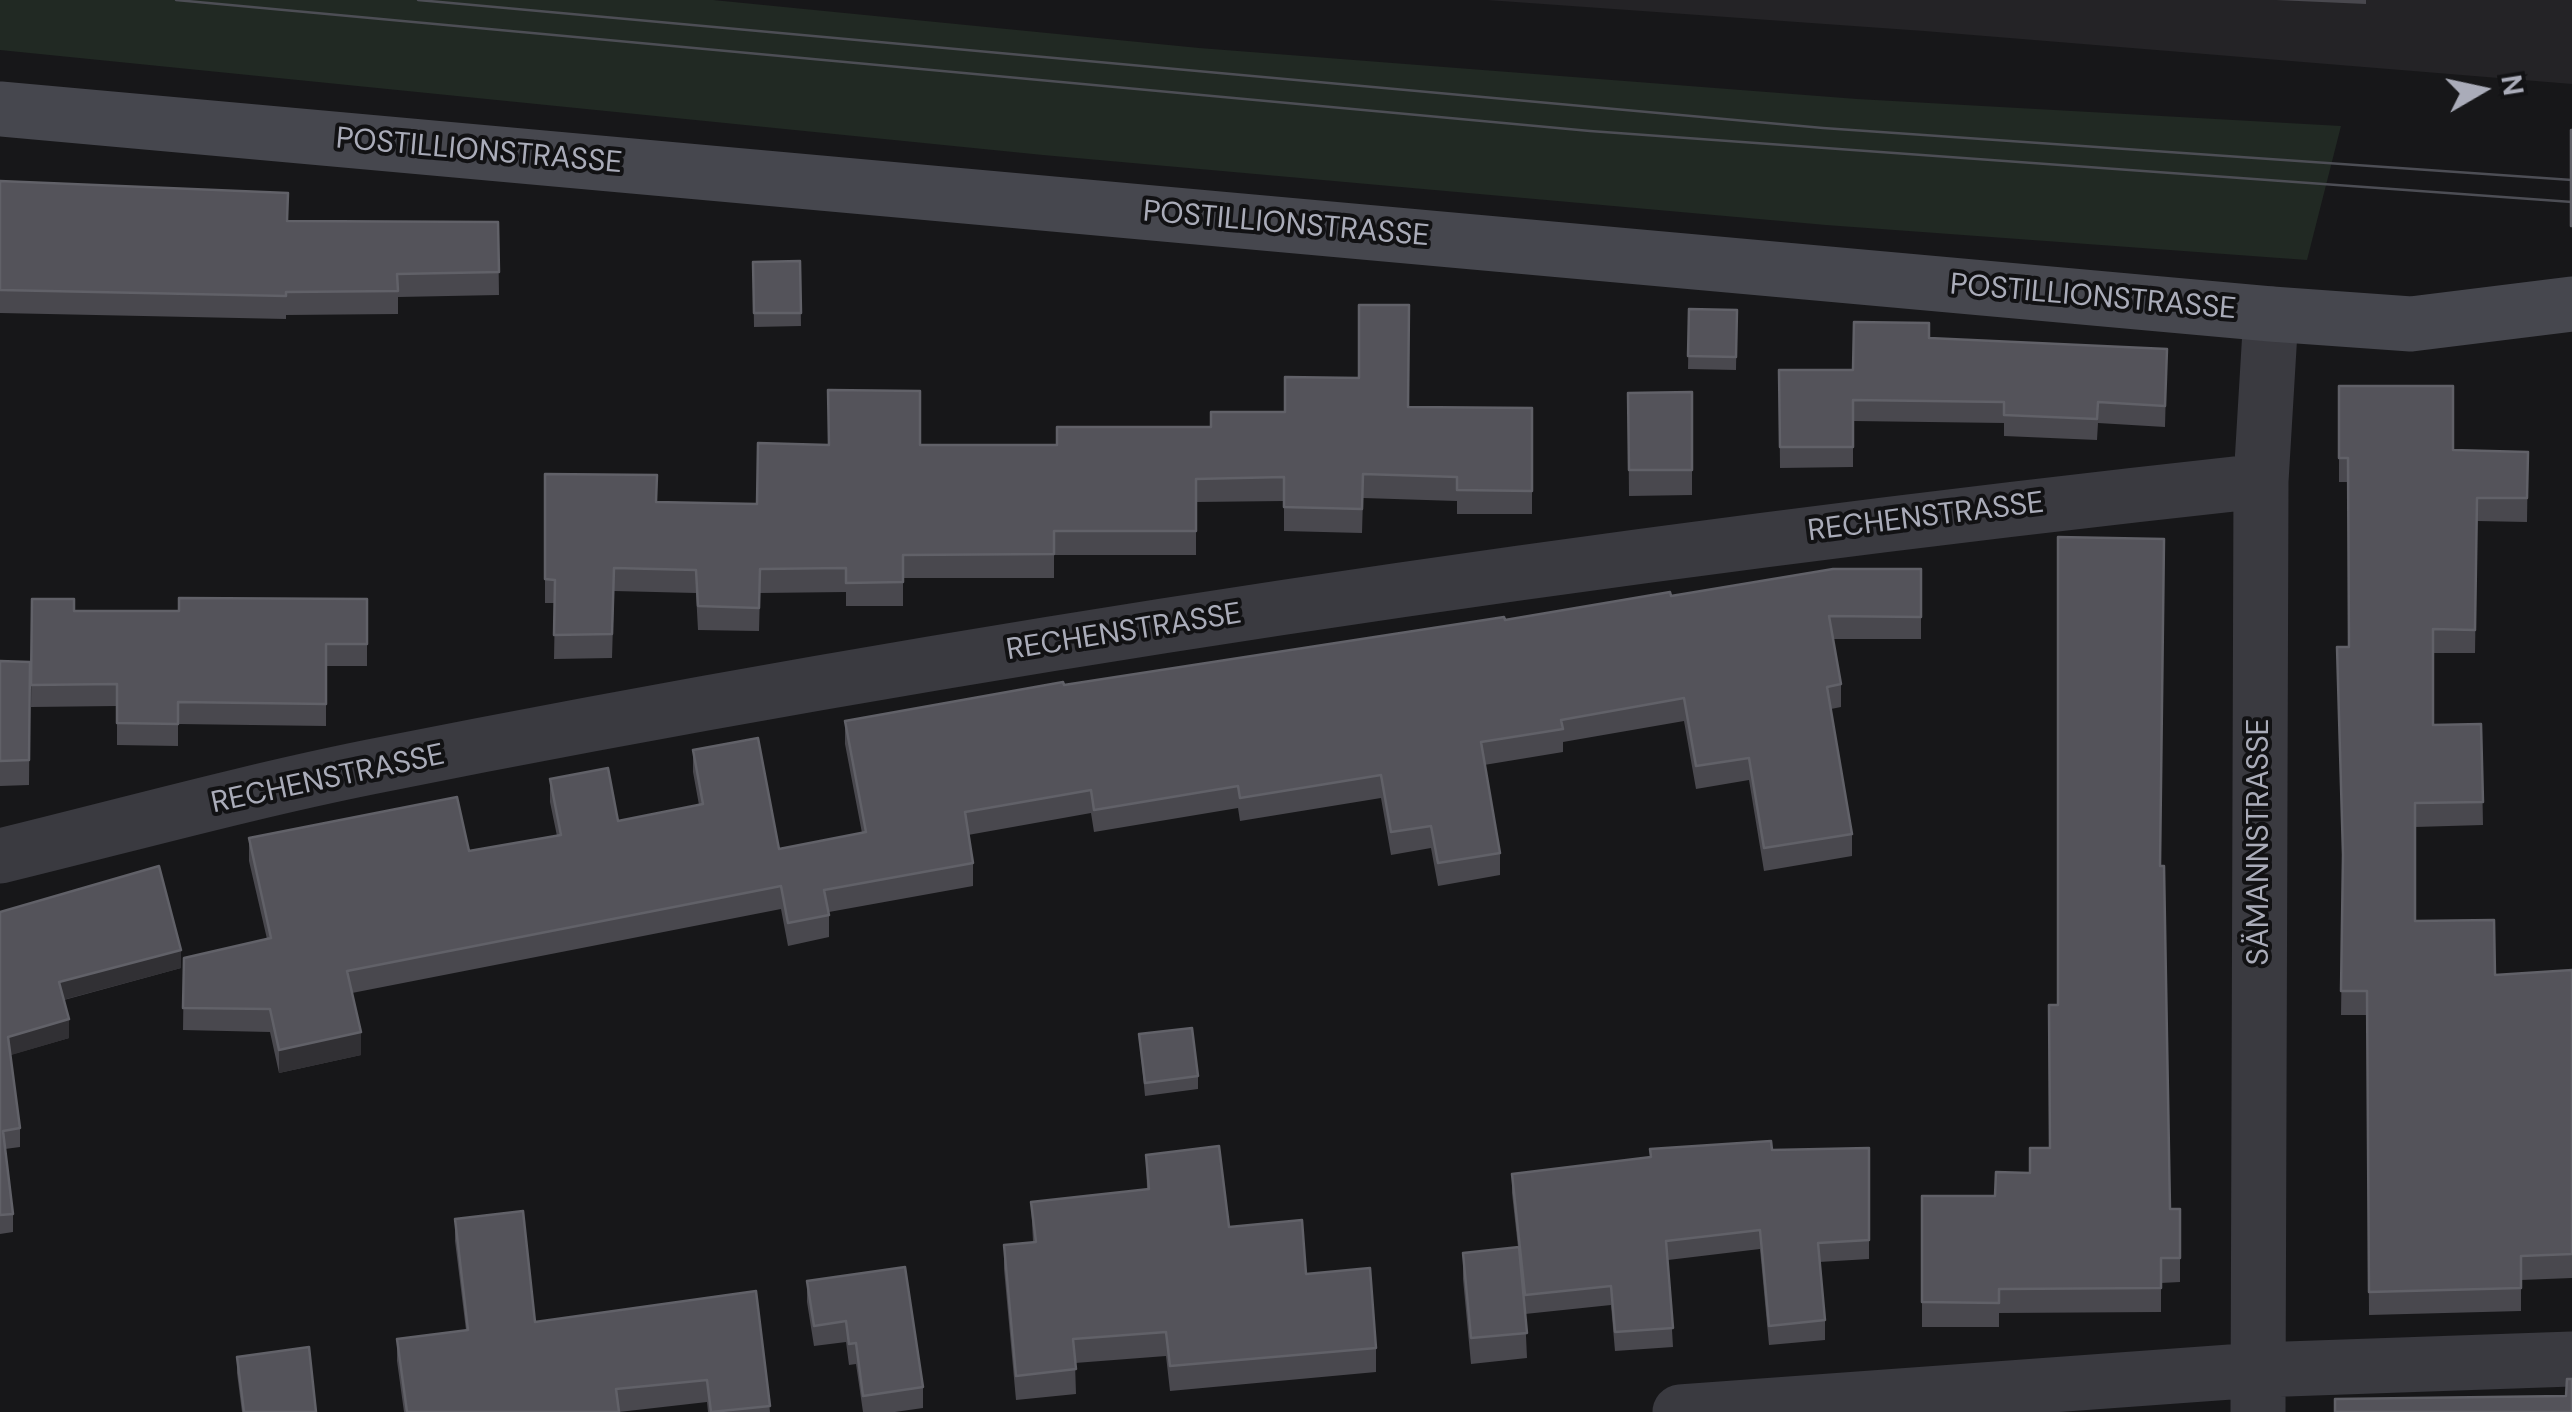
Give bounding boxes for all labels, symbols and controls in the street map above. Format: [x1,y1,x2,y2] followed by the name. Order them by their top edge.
[2432,40,2532,140] north arrow
[2492,72,2532,98] text: N
[334,122,624,182] street label: POSTILLIONSTRASSE
[1141,195,1431,255] street label: POSTILLIONSTRASSE
[1948,268,2238,328] street label: POSTILLIONSTRASSE
[1806,486,2046,550] street label: RECHENSTRASSE
[1004,597,1244,669] street label: RECHENSTRASSE
[2242,718,2278,966] street label: SÄMANNSTRASSE
[208,738,448,822] street label: RECHENSTRASSE

